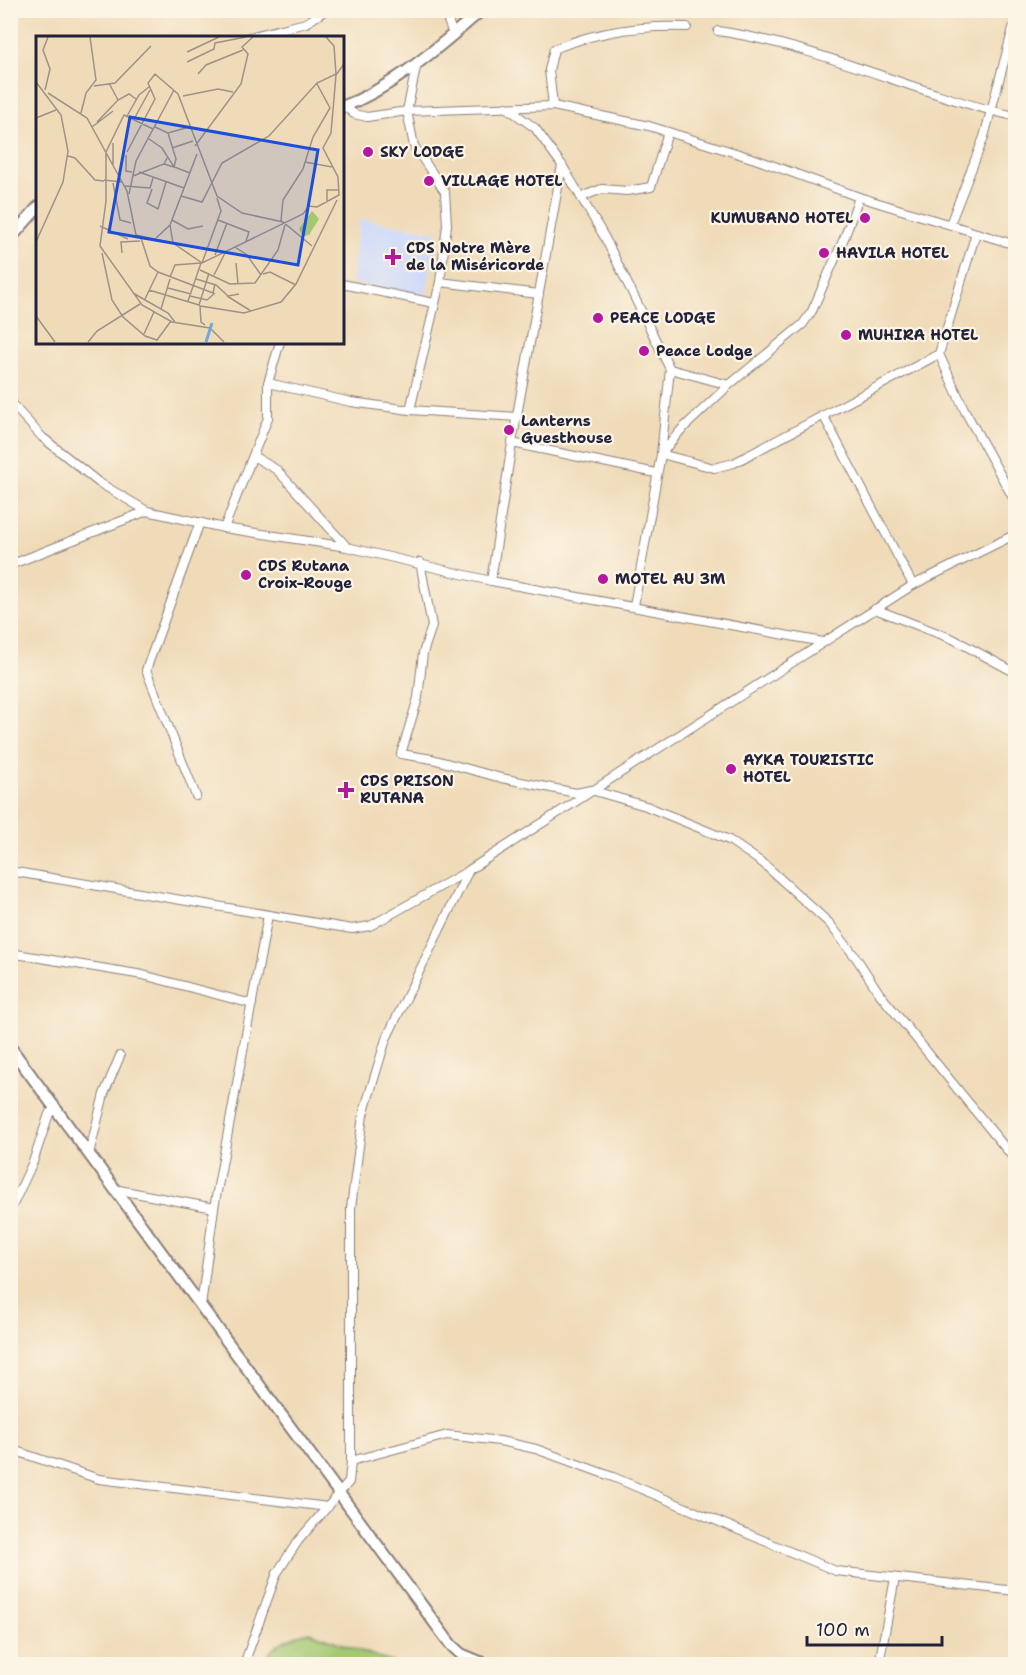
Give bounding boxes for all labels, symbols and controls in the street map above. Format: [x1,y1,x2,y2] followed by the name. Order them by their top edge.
[36,36,344,344] inset map
[380,142,464,162] place label: SKY LODGE
[361,145,375,159] marker: SKY LODGE
[441,171,562,191] place label: VILLAGE HOTEL
[422,174,436,188] marker: VILLAGE HOTEL
[711,208,853,228] place label: KUMUBANO HOTEL
[858,211,872,225] marker: KUMUBANO HOTEL
[406,238,544,275] place label: CDS Notre Mère de la Miséricorde
[836,243,949,263] place label: HAVILA HOTEL
[817,246,831,260] marker: HAVILA HOTEL
[384,248,402,266] marker: CDS Notre Mère de la Miséricorde
[610,308,716,328] place label: PEACE LODGE
[591,311,605,325] marker: PEACE LODGE
[858,325,978,345] place label: MUHIRA HOTEL
[839,328,853,342] marker: MUHIRA HOTEL
[656,341,753,361] place label: Peace Lodge
[637,344,651,358] marker: Peace Lodge
[521,411,613,448] place label: Lanterns Guesthouse
[502,423,516,437] marker: Lanterns Guesthouse
[258,556,352,593] place label: CDS Rutana Croix-Rouge
[239,568,253,582] marker: CDS Rutana Croix-Rouge
[615,569,726,589] place label: MOTEL AU 3M
[596,572,610,586] marker: MOTEL AU 3M
[743,750,874,787] place label: AYKA TOURISTIC HOTEL
[724,762,738,776] marker: AYKA TOURISTIC HOTEL
[360,771,454,808] place label: CDS PRISON RUTANA
[337,781,355,799] marker: CDS PRISON RUTANA
[807,1609,942,1647] scale bar
[816,1618,870,1642] text: 100 m

